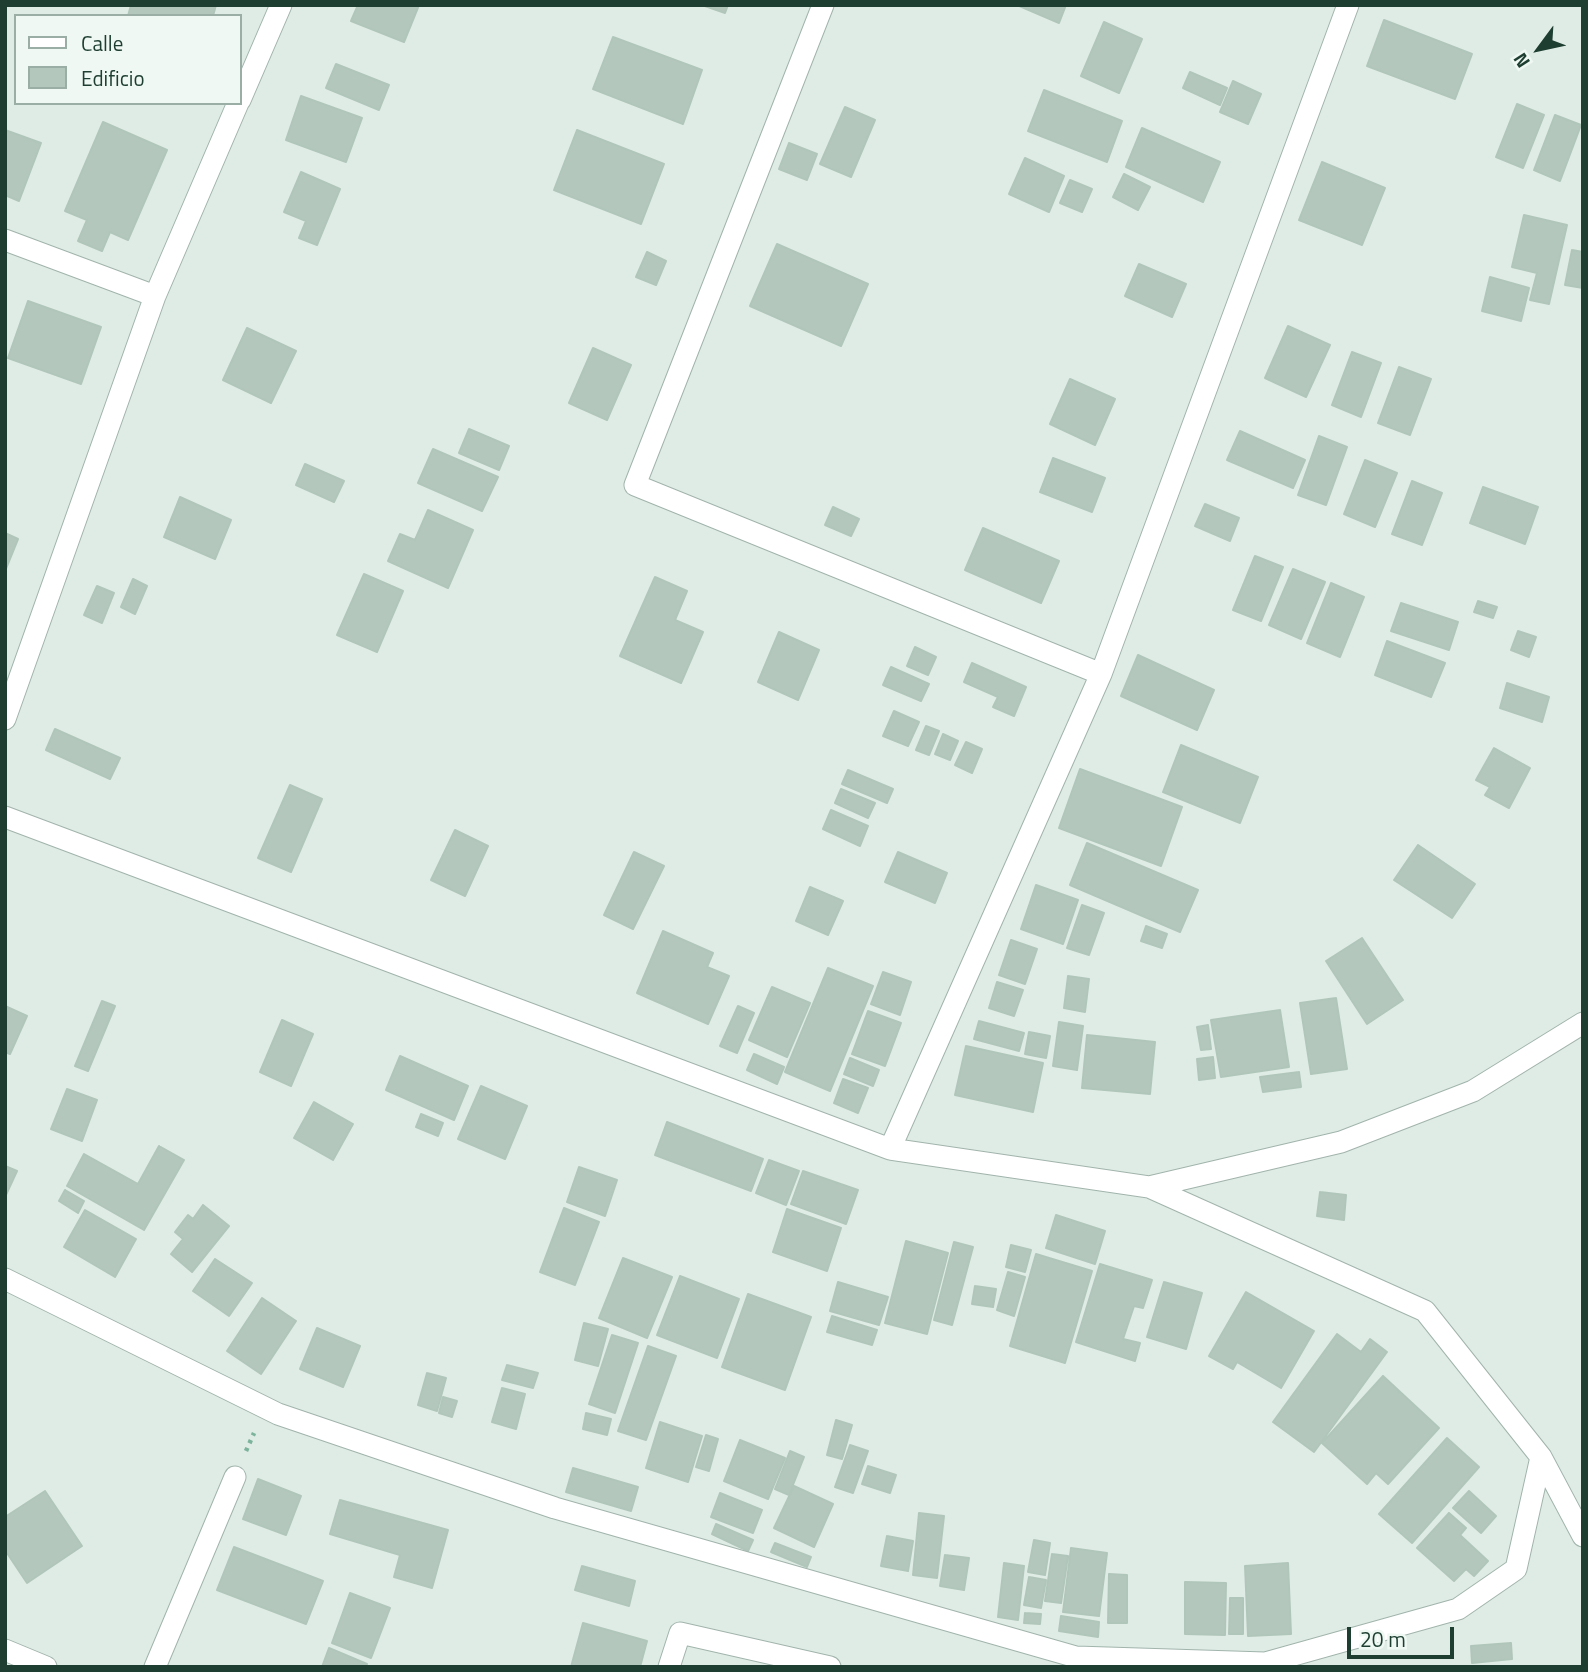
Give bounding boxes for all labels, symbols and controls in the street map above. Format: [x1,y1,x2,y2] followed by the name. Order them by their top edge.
[14,14,242,105] legend
[1504,14,1574,84] north arrow
[81,27,123,59] text: Calle
[1505,47,1537,74] text: N
[81,62,145,94] text: Edificio
[1350,1612,1457,1656] scale bar
[1360,1623,1406,1655] text: 20 m

